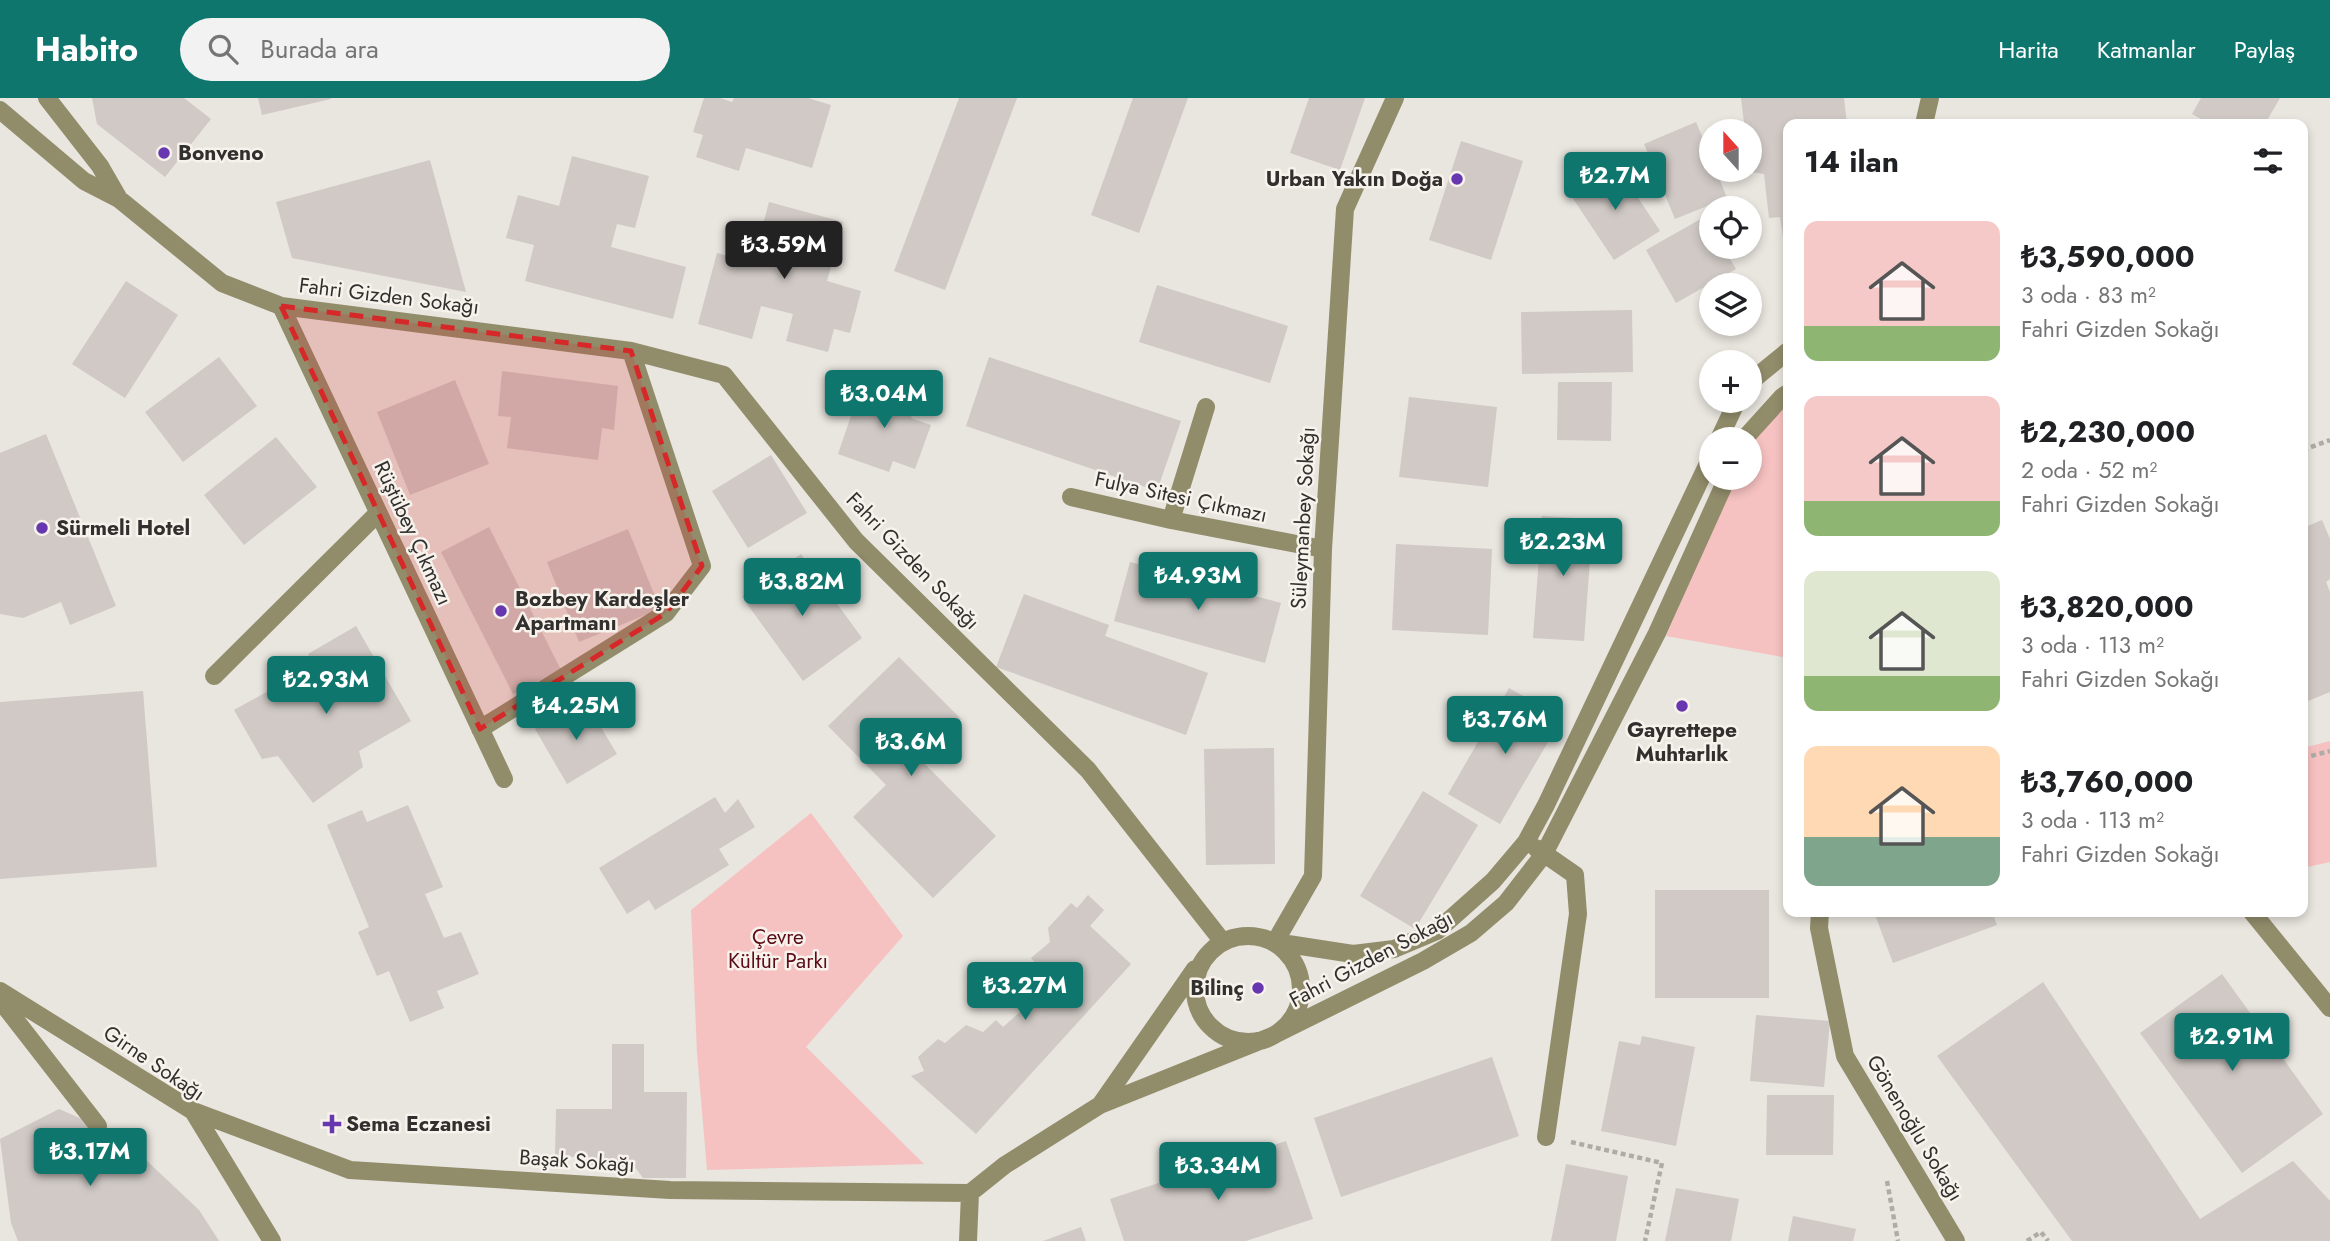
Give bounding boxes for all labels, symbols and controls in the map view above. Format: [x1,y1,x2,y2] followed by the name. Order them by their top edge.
[180,18,670,81] search box
[35,26,138,73] text: Habito
[204,30,242,68] icon: search
[260,30,379,68] text: Burada ara
[1998,32,2059,67] text: Harita
[2097,32,2196,67] text: Katmanlar
[2234,32,2295,67] text: Paylaş
[1699,119,1762,182] north arrow
[1699,119,1762,490] map controls
[178,138,264,168] place label: Bonveno
[1804,140,1899,183] text: 14 ilan
[2249,142,2287,180] icon: filters
[156,145,172,161] marker: Bonveno
[1566,152,1664,212] pin: ₺2.7M
[1580,158,1650,192] text: ₺2.7M
[1266,164,1443,194] place label: Urban Yakın Doğa
[1449,171,1465,187] marker: Urban Yakın Doğa
[1699,196,1762,259] button: locate
[727,222,841,281] pin: ₺3.59M
[741,227,827,261] text: ₺3.59M
[2021,235,2195,278] text: ₺3,590,000
[1860,249,1944,333] icon: home
[297,270,481,322] street label: Fahri Gizden Sokağı
[1699,273,1762,336] button: layers
[2021,278,2156,312] text: 3 oda · 83 m²
[2021,312,2219,346] text: Fahri Gizden Sokağı
[1699,350,1762,413] button: +
[827,370,941,430] pin: ₺3.04M
[841,376,927,410] text: ₺3.04M
[2021,410,2195,453] text: ₺2,230,000
[1860,424,1944,508] icon: home
[1283,426,1323,610] street label: Süleymanbey Sokağı
[1699,427,1762,490] button: −
[2021,453,2157,487] text: 2 oda · 52 m²
[366,456,460,610] street label: Rüştübey Çıkmazı
[1092,464,1270,530] street label: Fulya Sitesi Çıkmazı
[839,485,987,637] street label: Fahri Gizden Sokağı
[2021,487,2219,521] text: Fahri Gizden Sokağı
[56,513,190,543] place label: Sürmeli Hotel
[1506,518,1620,578] pin: ₺2.23M
[34,520,50,536] marker: Sürmeli Hotel
[1520,524,1606,558] text: ₺2.23M
[1141,552,1255,612] pin: ₺4.93M
[1155,558,1241,592] text: ₺4.93M
[745,559,859,618] pin: ₺3.82M
[760,564,844,598] text: ₺3.82M
[514,584,690,638] place label: Bozbey Kardeşler Apartmanı
[2021,585,2194,628] text: ₺3,820,000
[1860,599,1944,683] icon: home
[493,603,509,619] marker: Bozbey Kardeşler Apartmanı
[2021,628,2164,662] text: 3 oda · 113 m²
[269,656,383,716] pin: ₺2.93M
[283,662,369,696] text: ₺2.93M
[2021,662,2219,696] text: Fahri Gizden Sokağı
[519,682,633,742] pin: ₺4.25M
[532,688,620,722] text: ₺4.25M
[1448,696,1562,756] pin: ₺3.76M
[1674,698,1690,714] marker: Gayrettepe Muhtarlık
[1463,702,1547,736] text: ₺3.76M
[1627,715,1737,769] place label: Gayrettepe Muhtarlık
[862,718,960,778] pin: ₺3.6M
[876,724,946,758] text: ₺3.6M
[2021,760,2193,803] text: ₺3,760,000
[1860,774,1944,858] icon: home
[2021,803,2164,837] text: 3 oda · 113 m²
[2021,837,2219,871] text: Fahri Gizden Sokağı
[1284,903,1458,1015] street label: Fahri Gizden Sokağı
[728,922,828,976] park label: Çevre Kültür Parkı
[968,962,1082,1022] pin: ₺3.27M
[983,968,1067,1002] text: ₺3.27M
[1190,973,1244,1003] place label: Bilinç
[1250,980,1266,996] marker: Bilinç
[2175,1014,2289,1073] pin: ₺2.91M
[97,1018,211,1108] street label: Girne Sokağı
[2190,1019,2274,1053] text: ₺2.91M
[1859,1049,1971,1207] street label: Gönenoğlu Sokağı
[346,1109,491,1139] place label: Sema Eczanesi
[324,1116,340,1132] marker: Sema Eczanesi
[33,1128,147,1188] pin: ₺3.17M
[50,1134,130,1168] text: ₺3.17M
[518,1142,636,1180] street label: Başak Sokağı
[1161,1142,1275,1202] pin: ₺3.34M
[1175,1148,1261,1182] text: ₺3.34M

